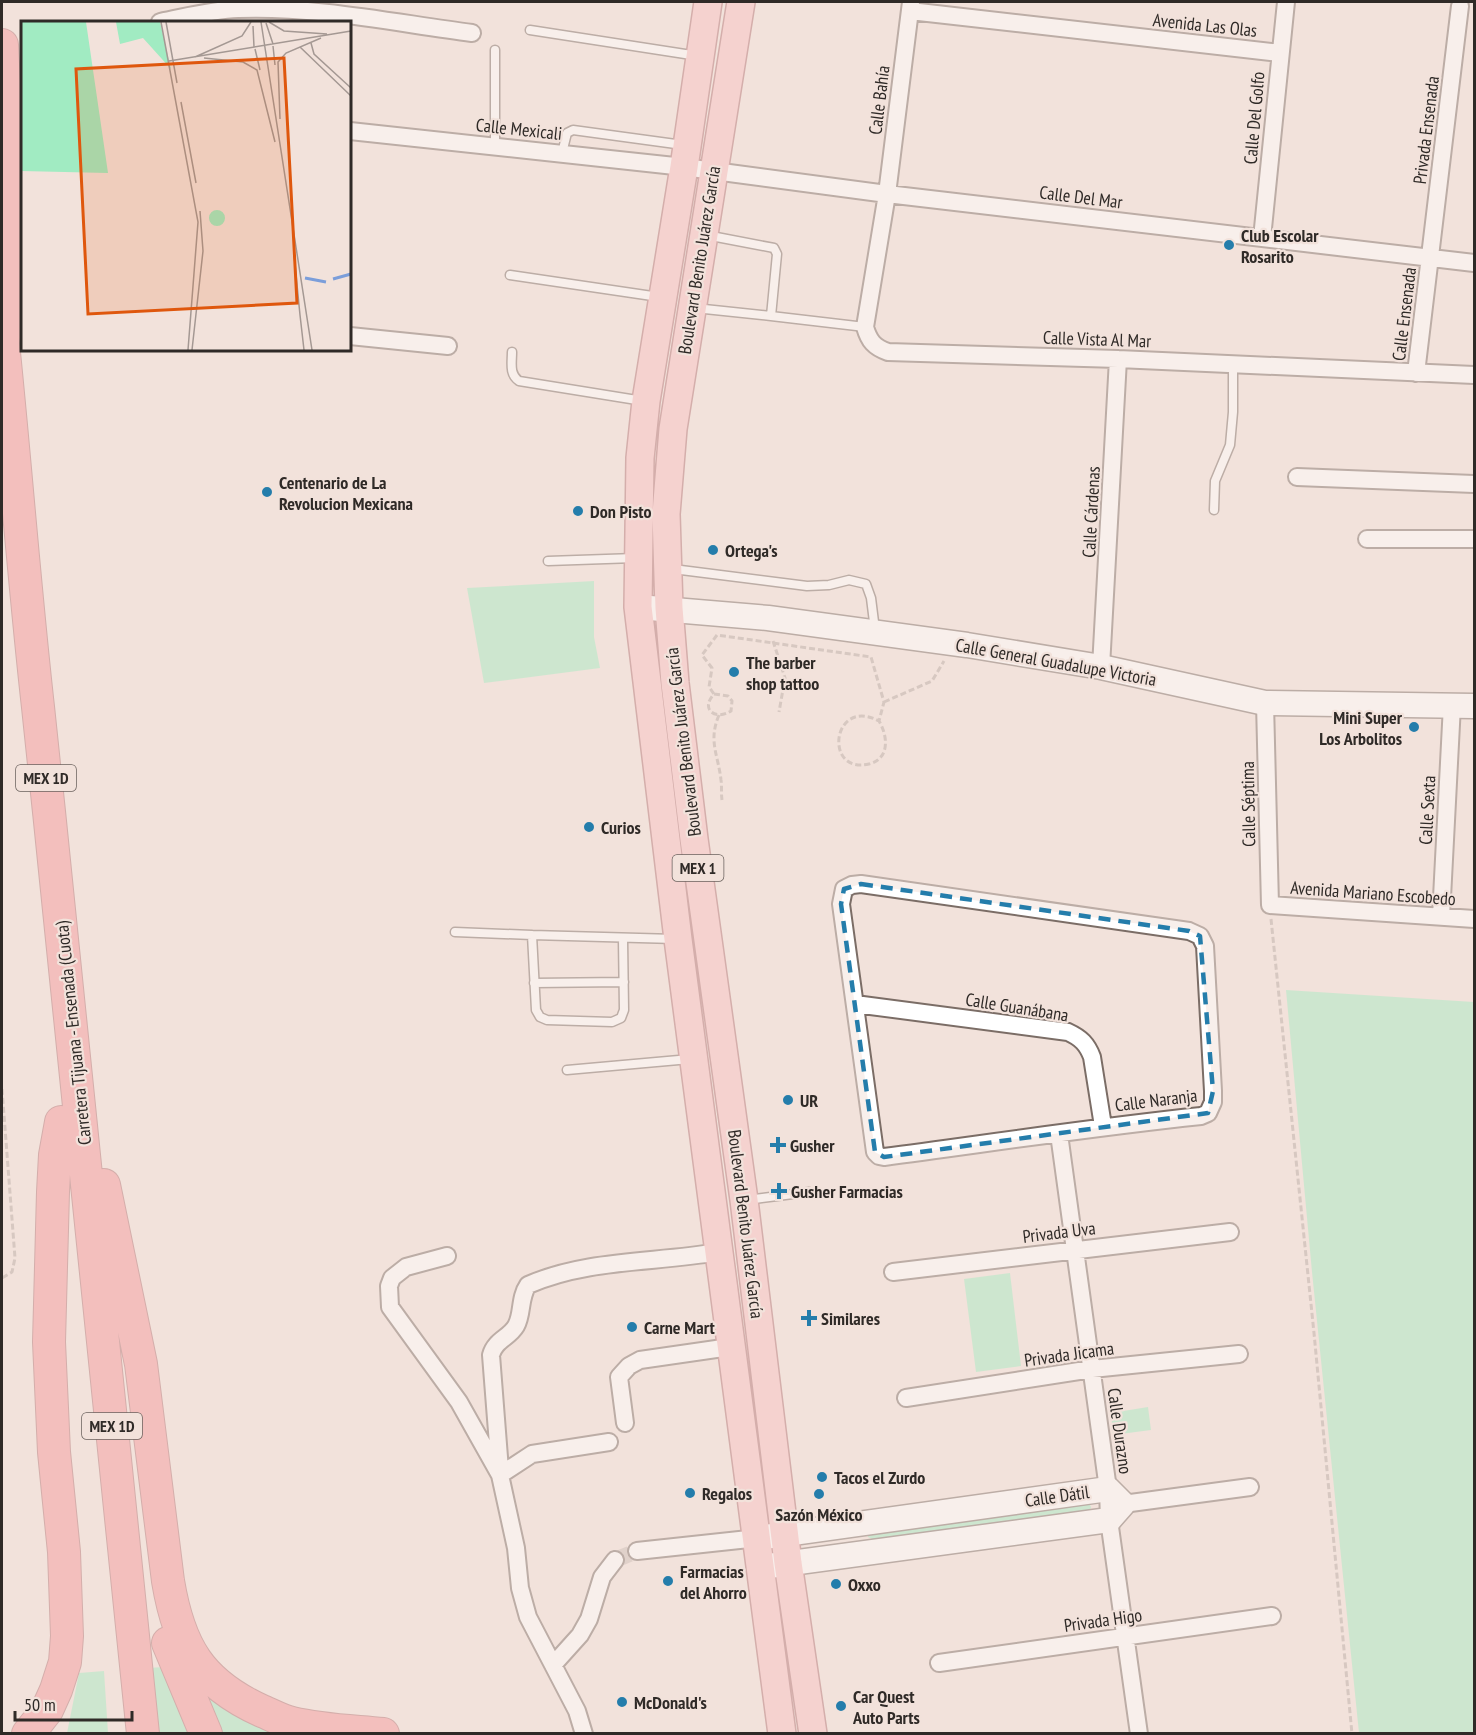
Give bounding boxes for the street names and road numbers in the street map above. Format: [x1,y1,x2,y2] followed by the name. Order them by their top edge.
[1152,8,1258,42] street label: Avenida Las Olas
[863,64,895,136] street label: Calle Bahía
[1238,71,1270,165] street label: Calle Del Golfo
[1408,75,1444,185] street label: Privada Ensenada
[475,113,563,145] street label: Calle Mexicali
[673,164,725,356] street label: Boulevard Benito Juárez García
[1038,181,1124,214] street label: Calle Del Mar
[1387,266,1421,362] street label: Calle Ensenada
[1042,326,1152,352] street label: Calle Vista Al Mar
[1077,466,1105,558] street label: Calle Cárdenas
[954,633,1158,691] street label: Calle General Guadalupe Victoria
[660,646,706,838] street label: Boulevard Benito Juárez García
[1236,761,1260,847] street label: Calle Séptima
[16,765,76,791] road number: MEX 1D
[1414,775,1440,845] street label: Calle Sexta
[672,855,724,881] road number: MEX 1
[1290,876,1457,910] street label: Avenida Mariano Escobedo
[50,919,96,1146] street label: Carretera Tijuana - Ensenada (Cuota)
[964,988,1070,1026] street label: Calle Guanábana
[1113,1084,1199,1116] street label: Calle Naranja
[723,1128,769,1320] street label: Boulevard Benito Juárez García
[1021,1216,1097,1248] street label: Privada Uva
[1023,1336,1115,1372] street label: Privada Jicama
[1103,1387,1137,1476] street label: Calle Durazno
[82,1413,142,1439] road number: MEX 1D
[1023,1480,1091,1512] street label: Calle Dátil
[1062,1603,1144,1637] street label: Privada Higo

